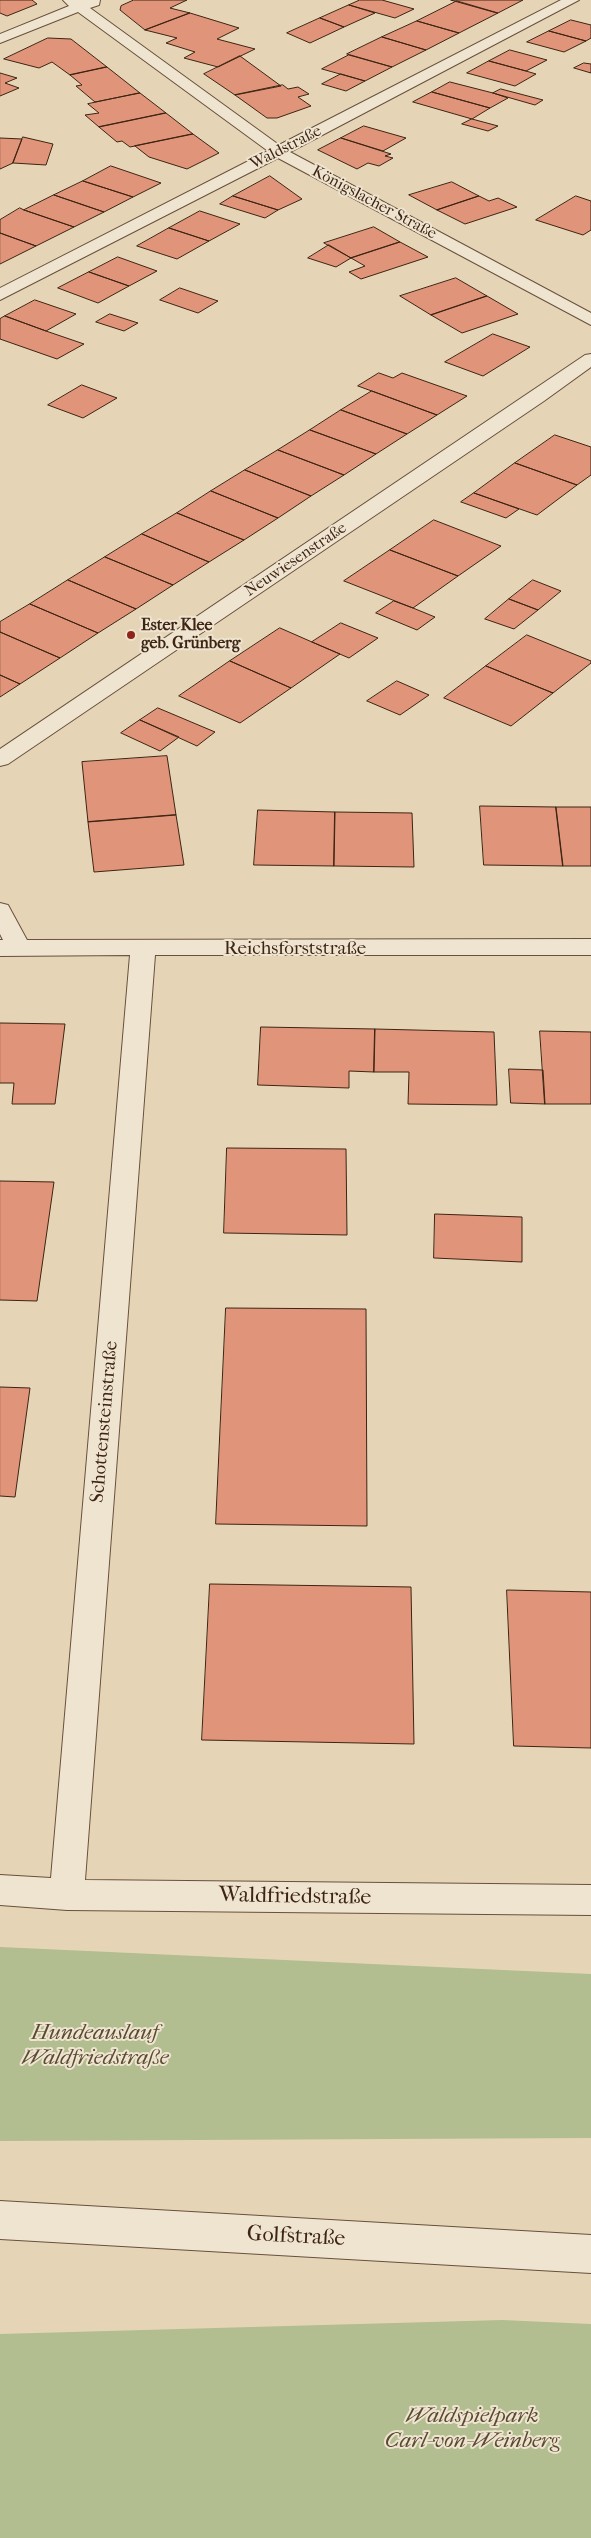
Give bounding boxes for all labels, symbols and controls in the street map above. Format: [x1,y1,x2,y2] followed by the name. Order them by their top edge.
[247,122,325,174] street label: Waldstraße
[308,162,440,244] street label: Königslacher Straße
[241,519,351,601] street label: Neuwiesenstraße
[141,616,240,654] place label: Ester Klee geb. Grünberg
[125,629,137,641] marker: Ester Klee geb. Grünberg
[224,938,366,960] street label: Reichsforststraße
[87,1340,123,1504] street label: Schottensteinstraße
[219,1882,371,1912] street label: Waldfriedstraße
[21,2021,169,2072] park label: Hundeauslauf Waldfriedstraße
[246,2221,346,2253] street label: Golfstraße
[385,2404,559,2456] park label: Waldspielpark Carl-von-Weinberg

